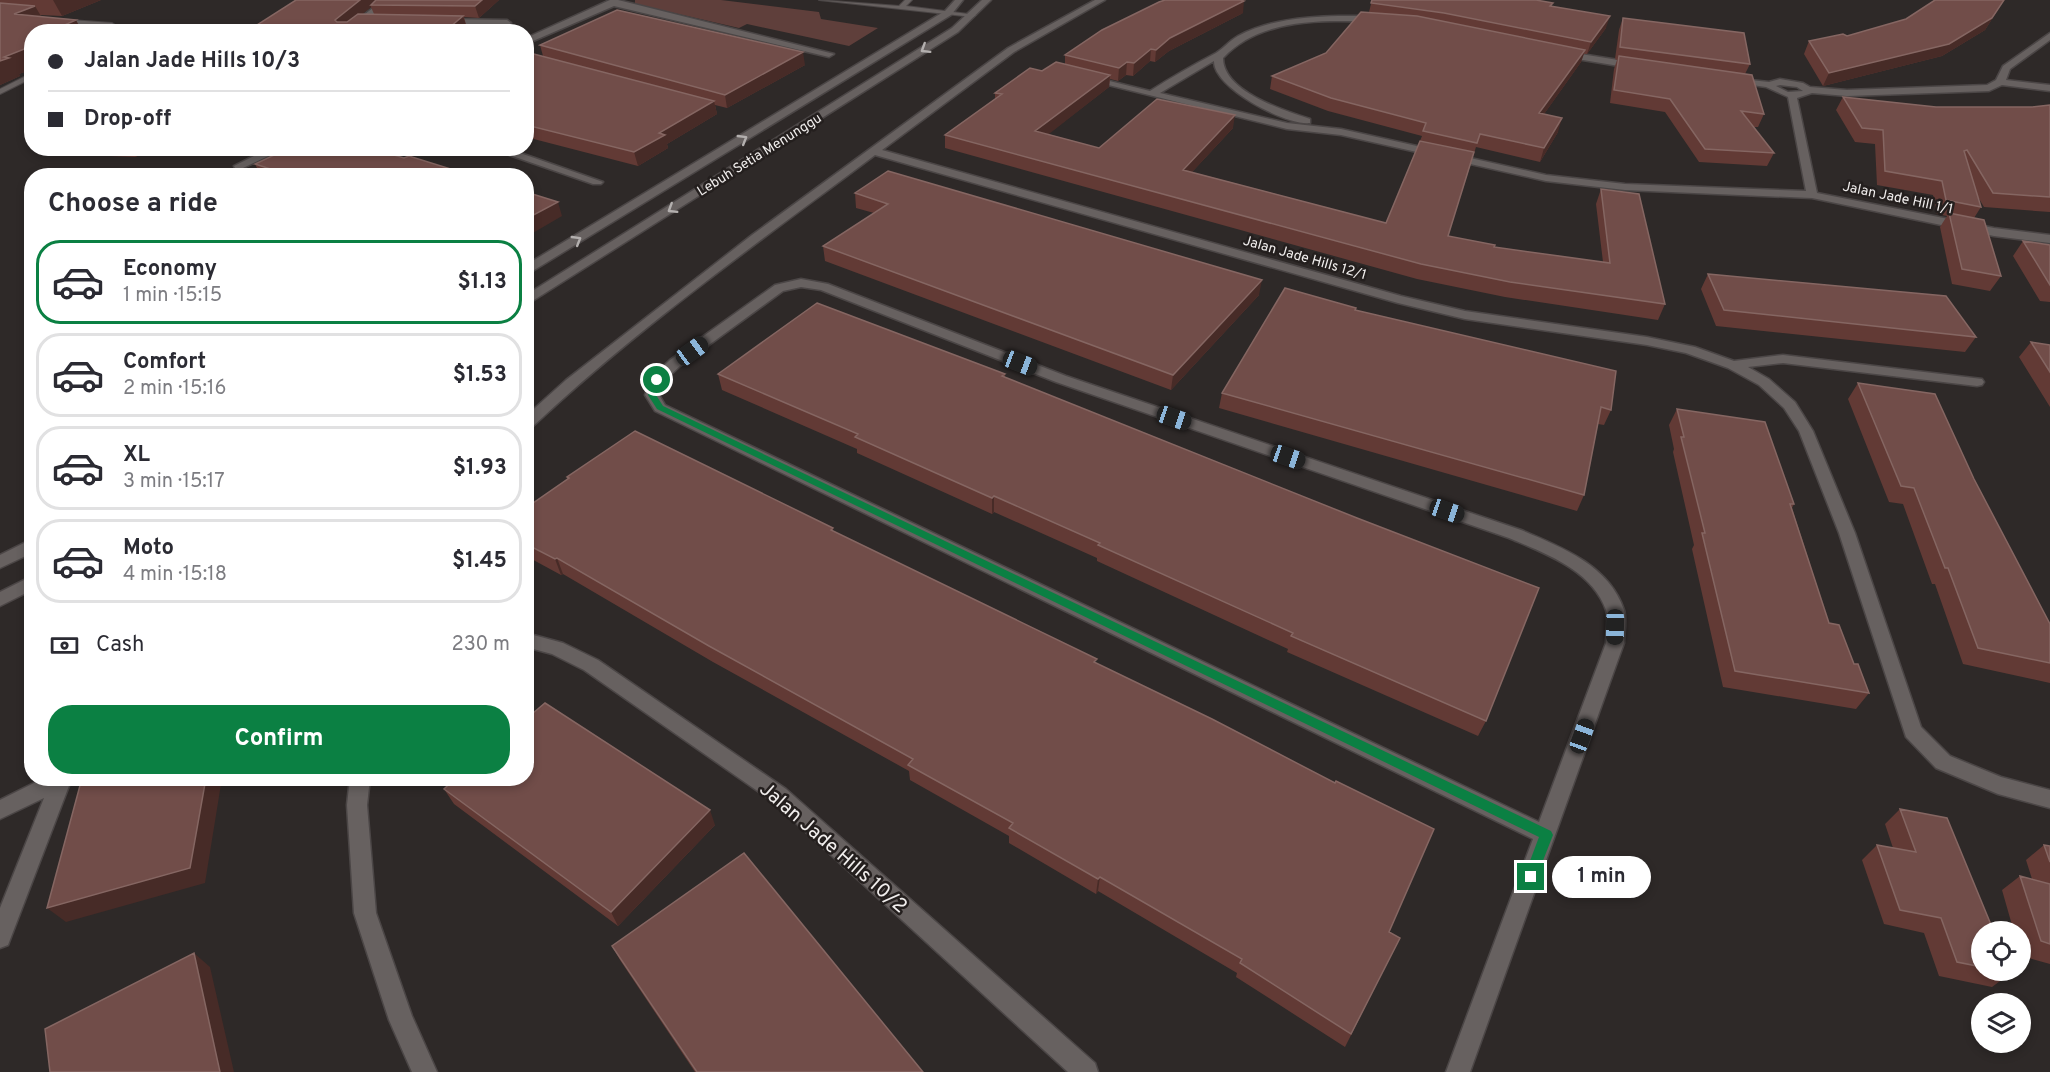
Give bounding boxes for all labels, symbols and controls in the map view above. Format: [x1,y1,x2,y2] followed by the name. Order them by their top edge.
[921,41,931,53] one-way arrow
[84,48,300,75] text: Jalan Jade Hills 10/3
[84,106,171,133] text: Drop-off
[694,110,825,201] street label: Lebuh Setia Menunggu
[737,135,747,147] one-way arrow
[1841,178,1955,218] street label: Jalan Jade Hill 1/1
[48,187,218,221] text: Choose a ride
[667,201,678,212] one-way arrow
[1241,233,1368,284] street label: Jalan Jade Hills 12/1
[570,237,581,248] one-way arrow
[51,255,105,309] icon: car
[123,256,217,283] text: Economy
[457,269,507,296] text: $1.13
[123,283,222,309] text: 1 min · 15:15
[672,333,712,369] car
[51,348,105,402] icon: car
[1000,348,1040,378] car
[123,349,206,376] text: Comfort
[453,362,507,389] text: $1.53
[643,366,670,393] route start
[123,376,226,402] text: 2 min · 15:16
[1154,404,1194,432] car
[51,441,105,495] icon: car
[123,442,150,469] text: XL
[1268,443,1308,471] car
[453,455,507,482] text: $1.93
[123,469,225,495] text: 3 min · 15:17
[1427,497,1467,525] car
[51,534,105,588] icon: car
[123,535,174,562] text: Moto
[452,548,507,575] text: $1.45
[123,562,227,588] text: 4 min · 15:18
[1606,609,1624,645] car
[48,629,81,662] icon: cash
[96,632,145,659] text: Cash
[451,632,510,658] text: 230 m
[48,705,510,774] button: Confirm
[1567,716,1597,756] car
[753,777,912,920] street label: Jalan Jade Hills 10/2
[1552,856,1651,898] callout: 1 min
[1517,863,1544,890] route end
[1577,864,1626,890] text: 1 min
[1971,921,2031,1053] map controls
[1971,921,2031,981] button: locate
[1971,993,2031,1053] button: layers

